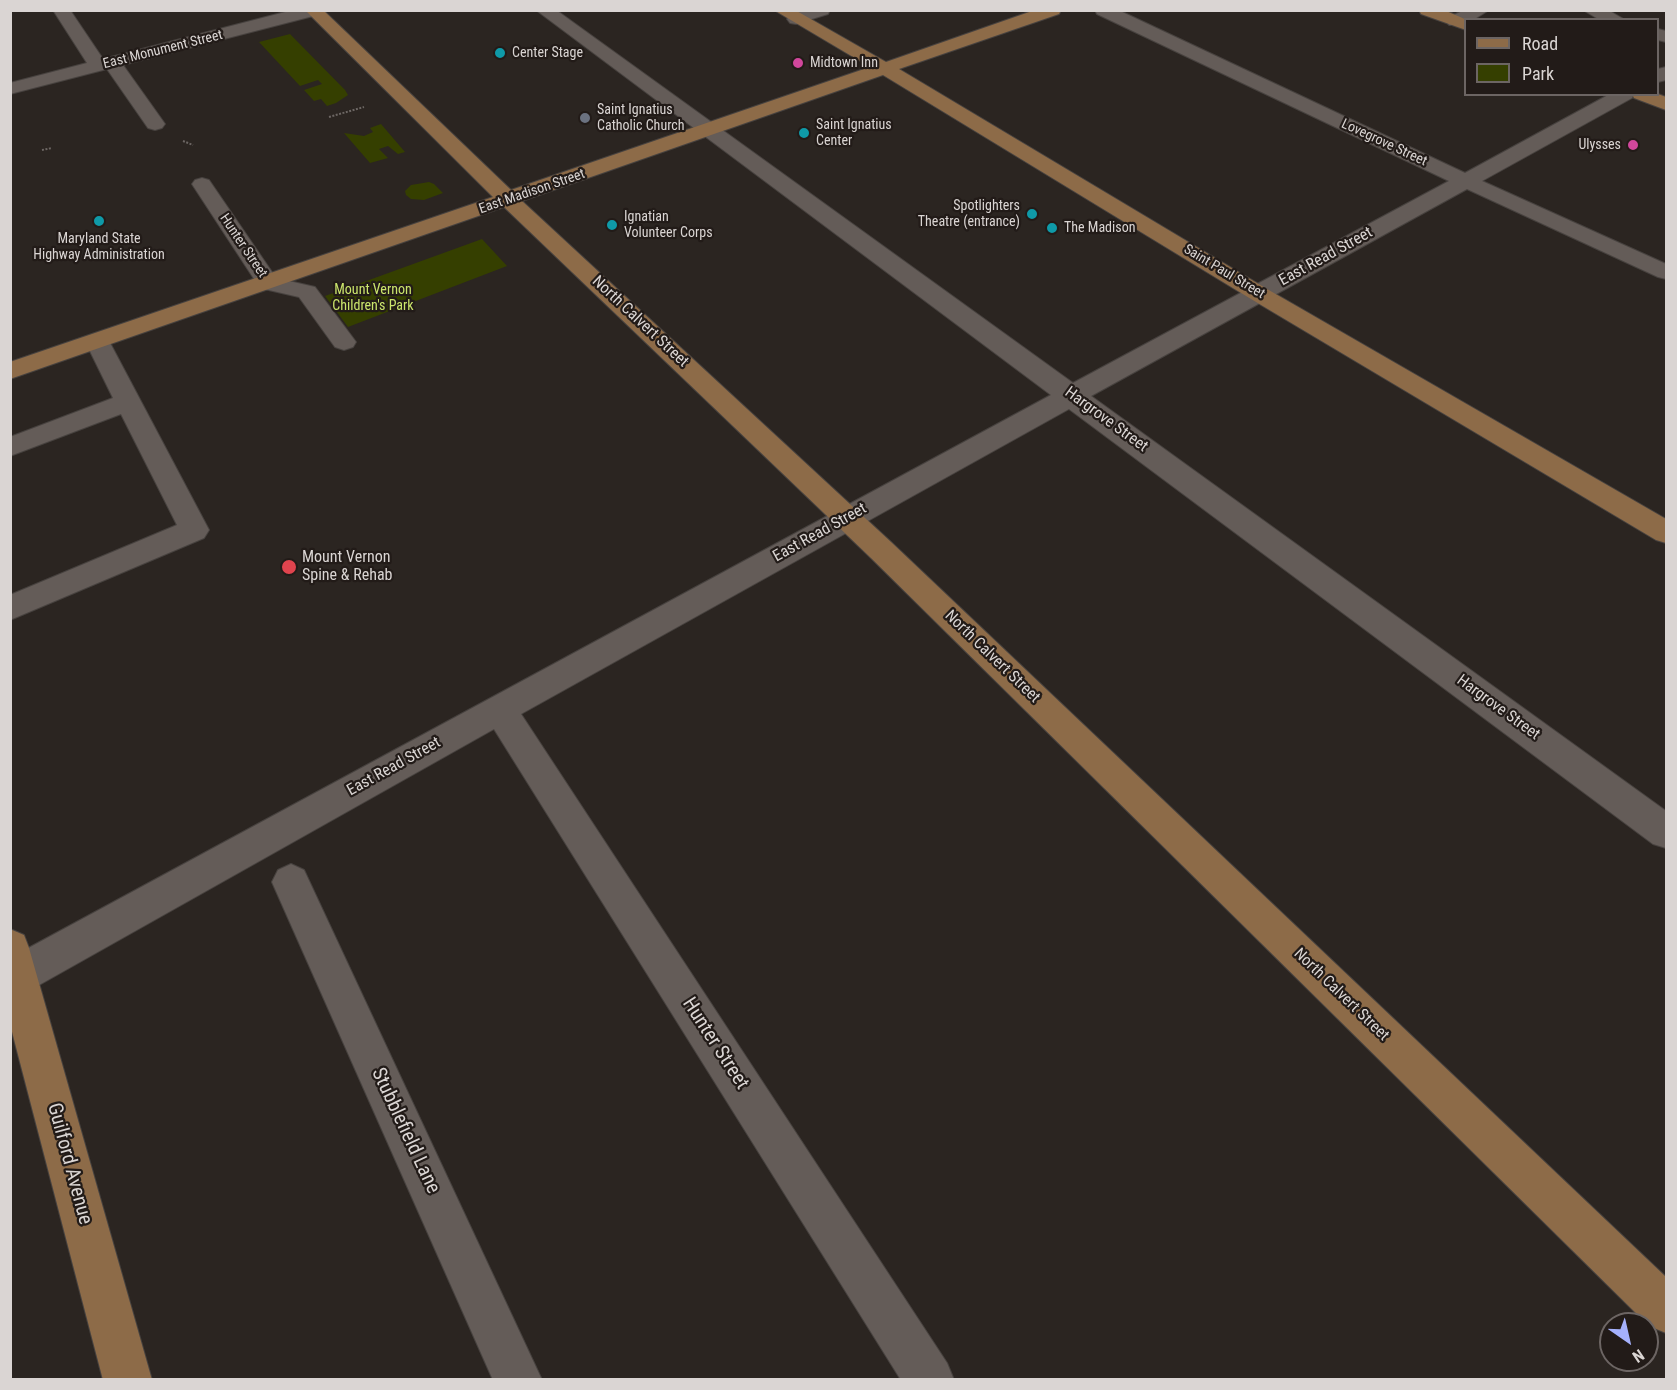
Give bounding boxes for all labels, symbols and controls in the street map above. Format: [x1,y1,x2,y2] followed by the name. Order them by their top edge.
[1464,18,1659,96] legend
[101,27,225,73] street label: East Monument Street
[1522,33,1558,54] text: Road
[512,45,583,61] place label: Center Stage
[493,46,507,60] marker: Center Stage
[810,55,878,71] place label: Midtown Inn
[791,56,805,70] marker: Midtown Inn
[1522,63,1554,84] text: Park
[597,102,685,134] place label: Saint Ignatius Catholic Church
[578,111,592,125] marker: Saint Ignatius Catholic Church
[1339,116,1429,170] street label: Lovegrove Street
[816,117,892,150] place label: Saint Ignatius Center
[797,126,811,140] marker: Saint Ignatius Center
[1578,137,1621,153] place label: Ulysses
[1626,138,1640,152] marker: Ulysses
[477,166,587,218] street label: East Madison Street
[918,198,1020,231] place label: Spotlighters Theatre (entrance)
[1025,207,1039,221] marker: Spotlighters Theatre (entrance)
[624,209,713,242] place label: Ignatian Volunteer Corps
[216,211,270,281] street label: Hunter Street
[92,214,106,228] marker: Maryland State Highway Administration
[605,218,619,232] marker: Ignatian Volunteer Corps
[1064,220,1135,236] place label: The Madison
[1045,221,1059,235] marker: The Madison
[1276,223,1376,291] street label: East Read Street
[33,231,165,264] place label: Maryland State Highway Administration
[1180,241,1268,303] street label: Saint Paul Street
[588,272,692,372] street label: North Calvert Street
[332,282,414,314] park label: Mount Vernon Children's Park
[1061,383,1151,457] street label: Hargrove Street
[770,499,870,567] street label: East Read Street
[302,548,392,586] place label: Mount Vernon Spine & Rehab
[280,558,298,576] marker: Mount Vernon Spine & Rehab
[940,607,1044,707] street label: North Calvert Street
[1453,671,1543,745] street label: Hargrove Street
[344,733,444,801] street label: East Read Street
[1289,945,1393,1045] street label: North Calvert Street
[676,994,754,1094] street label: Hunter Street
[365,1064,445,1198] street label: Stubblefield Lane
[41,1101,97,1227] street label: Guilford Avenue
[1599,1312,1659,1372] north arrow
[1629,1345,1648,1366] text: N

